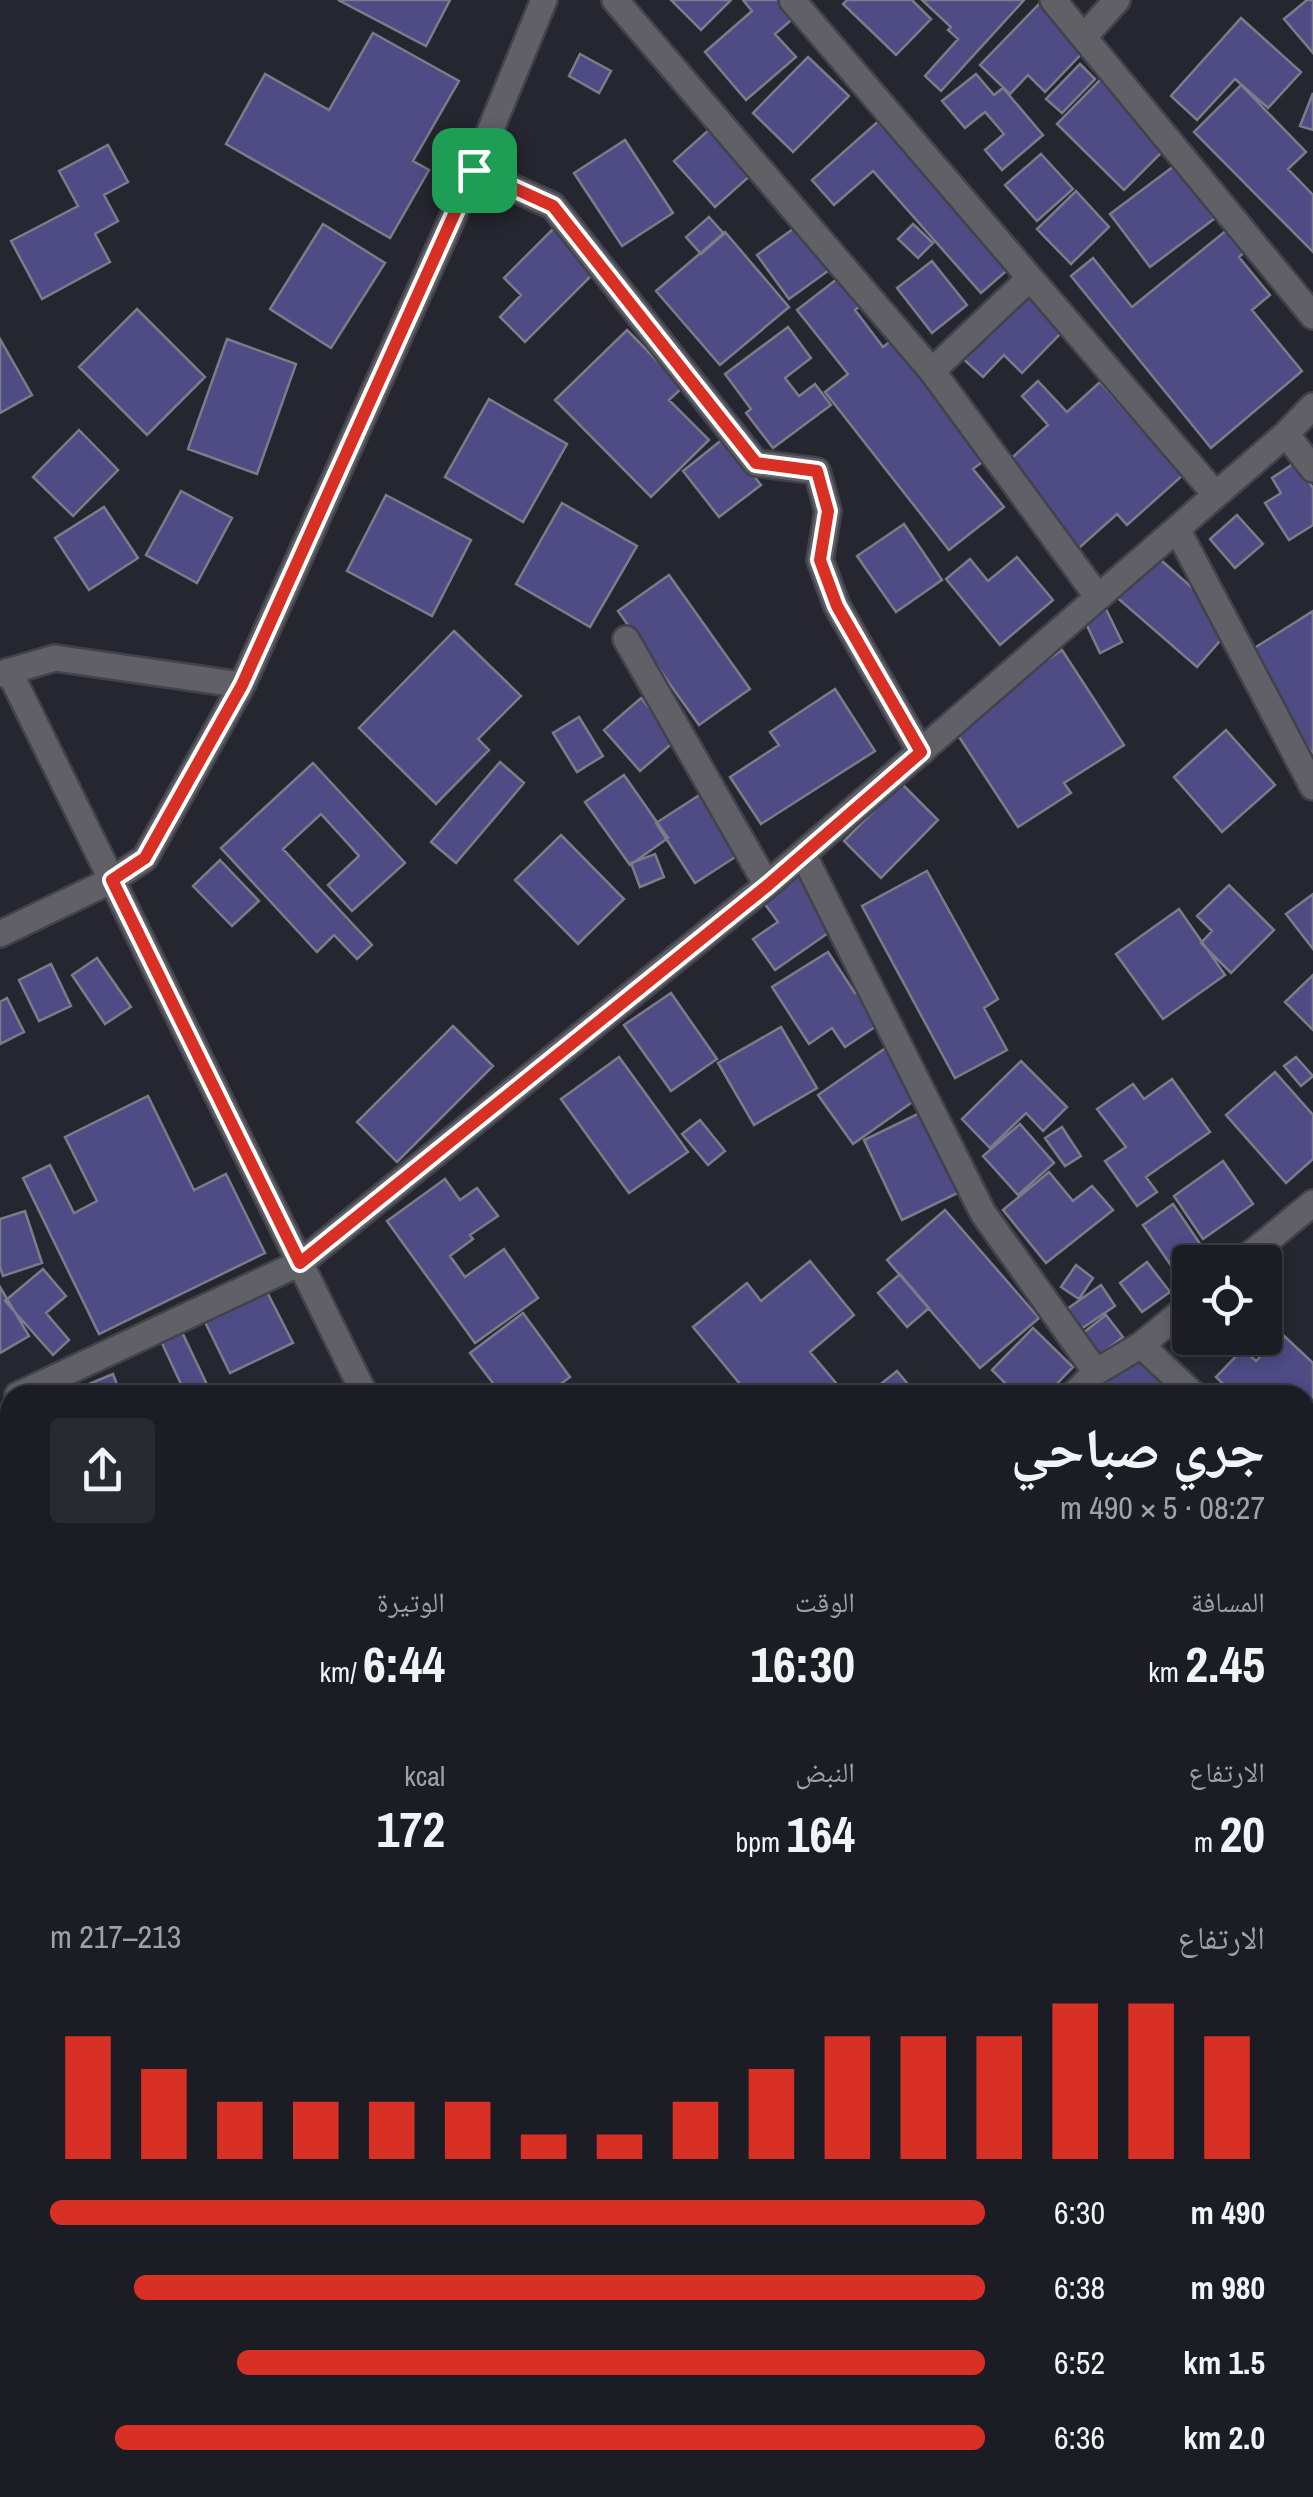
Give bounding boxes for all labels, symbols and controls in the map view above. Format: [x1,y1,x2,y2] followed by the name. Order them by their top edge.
[432,128,517,213] pin
[447,143,502,198] icon: arrive
[1172,1245,1282,1355] map controls
[1172,1245,1282,1355] button: locate
[1011,1411,1265,1485] text: جري صباحي
[50,1418,155,1523] button: share
[1060,1486,1265,1529] text: 08:27 · 5 × 490 m
[377,1583,445,1621] text: الوتيرة
[795,1583,855,1621] text: الوقت
[1191,1583,1265,1621] text: المسافة
[363,1630,445,1698] text: 6:44
[750,1630,855,1698] text: 16:30
[1185,1630,1265,1698] text: 2.45
[320,1653,363,1691] text: /km
[1148,1653,1185,1691] text: km
[795,1753,855,1791] text: النبض
[1189,1753,1265,1791] text: الارتفاع
[404,1757,445,1795] text: kcal
[377,1795,445,1863] text: 172
[787,1800,855,1868] text: 164
[1219,1800,1265,1868] text: 20
[736,1823,787,1861] text: bpm
[1194,1823,1219,1861] text: m
[50,1915,181,1958] text: 213–217 m
[1178,1916,1265,1959] text: الارتفاع
[1054,2191,1105,2234] text: 6:30
[1191,2191,1265,2234] text: 490 m
[1054,2266,1105,2309] text: 6:38
[1191,2266,1265,2309] text: 980 m
[1054,2341,1105,2384] text: 6:52
[1183,2341,1265,2384] text: 1.5 km
[1054,2416,1105,2459] text: 6:36
[1183,2416,1265,2459] text: 2.0 km

